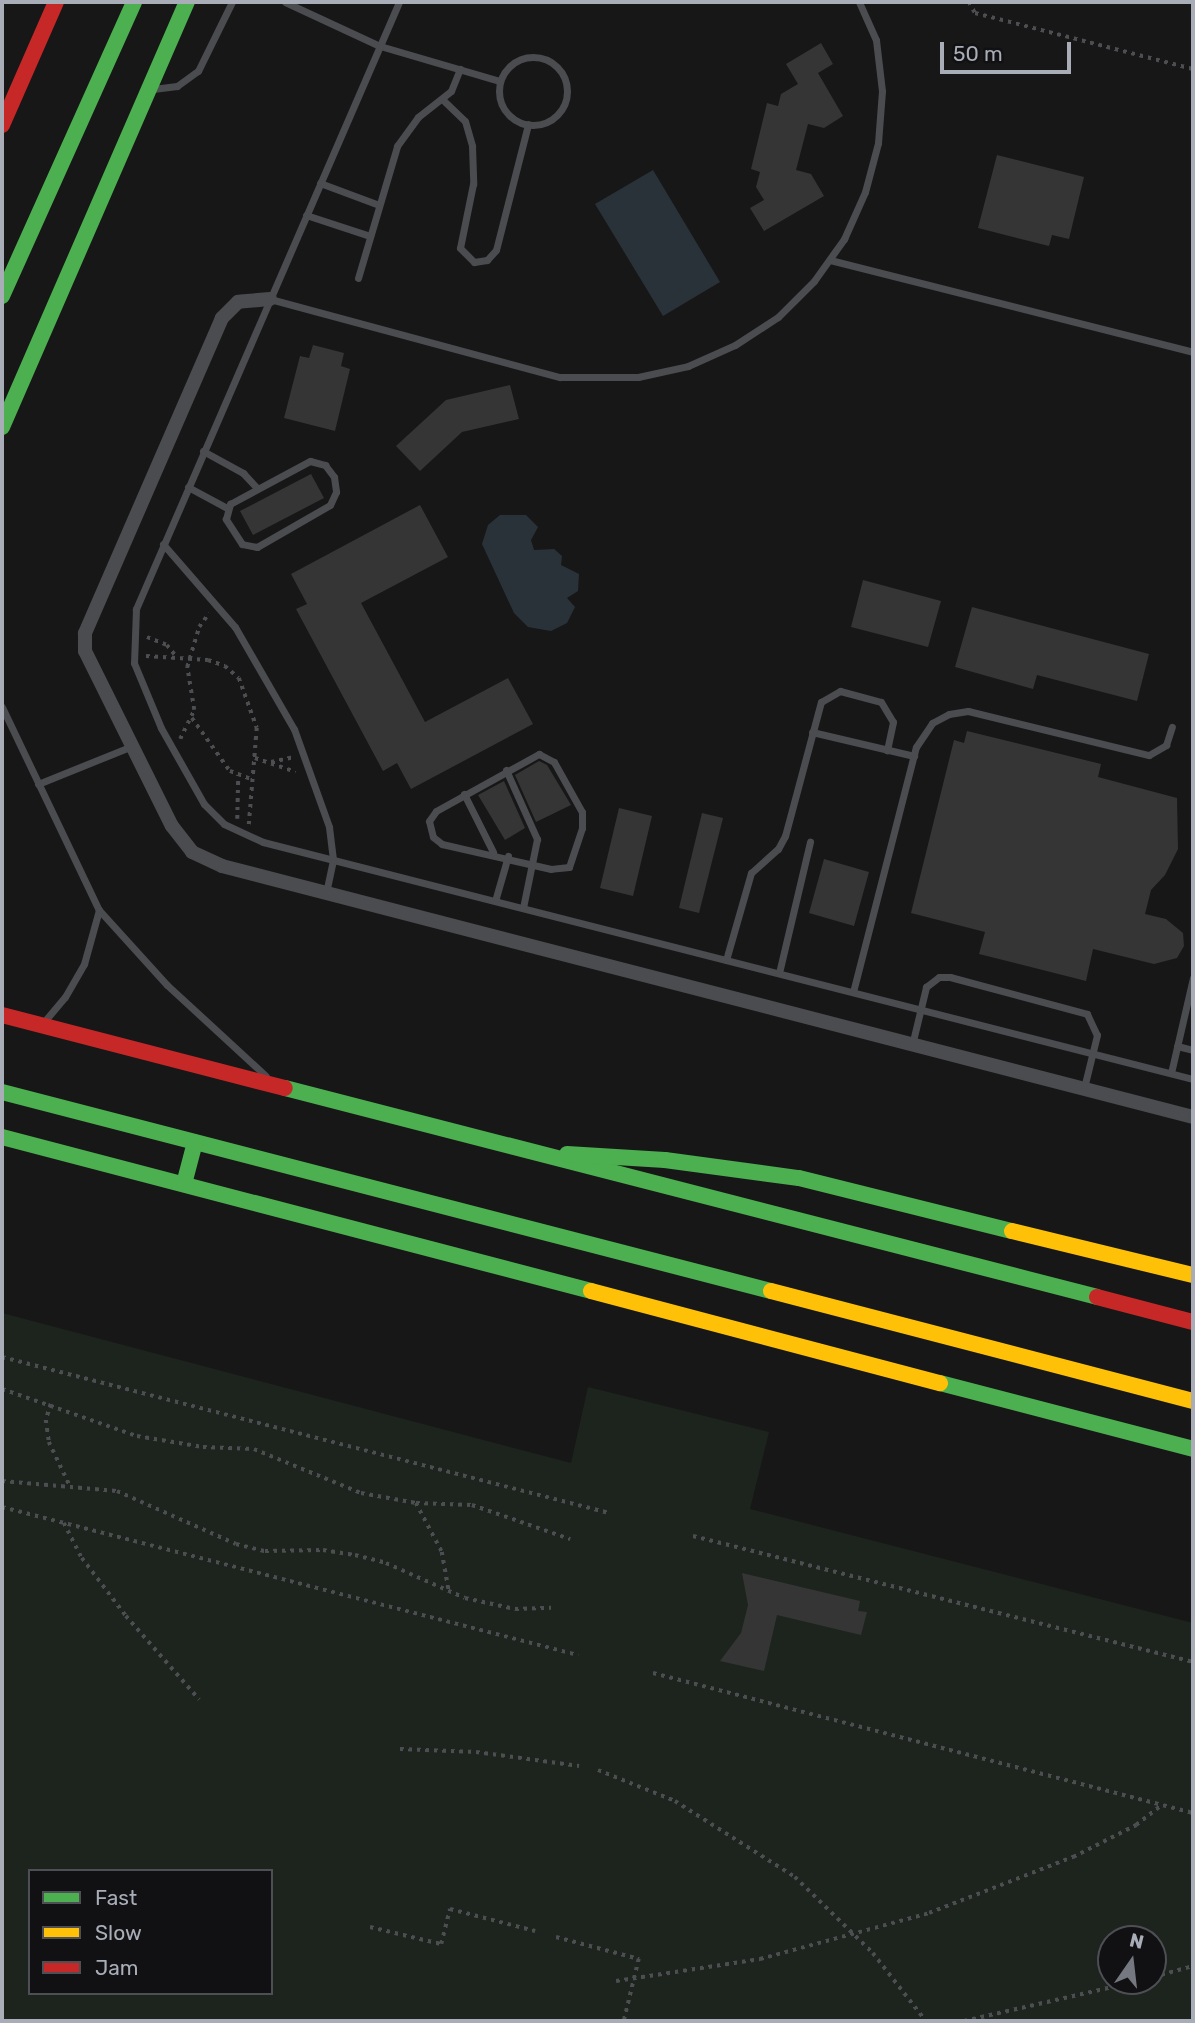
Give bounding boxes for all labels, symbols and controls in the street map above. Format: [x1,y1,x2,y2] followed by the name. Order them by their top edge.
[943,28,1074,72] scale bar
[953,41,1003,66] text: 50 m
[28,1869,273,1995] legend
[95,1885,137,1910] text: Fast
[95,1920,142,1945] text: Slow
[1097,1925,1167,1995] north arrow
[1127,1928,1146,1954] text: N
[95,1955,139,1980] text: Jam

